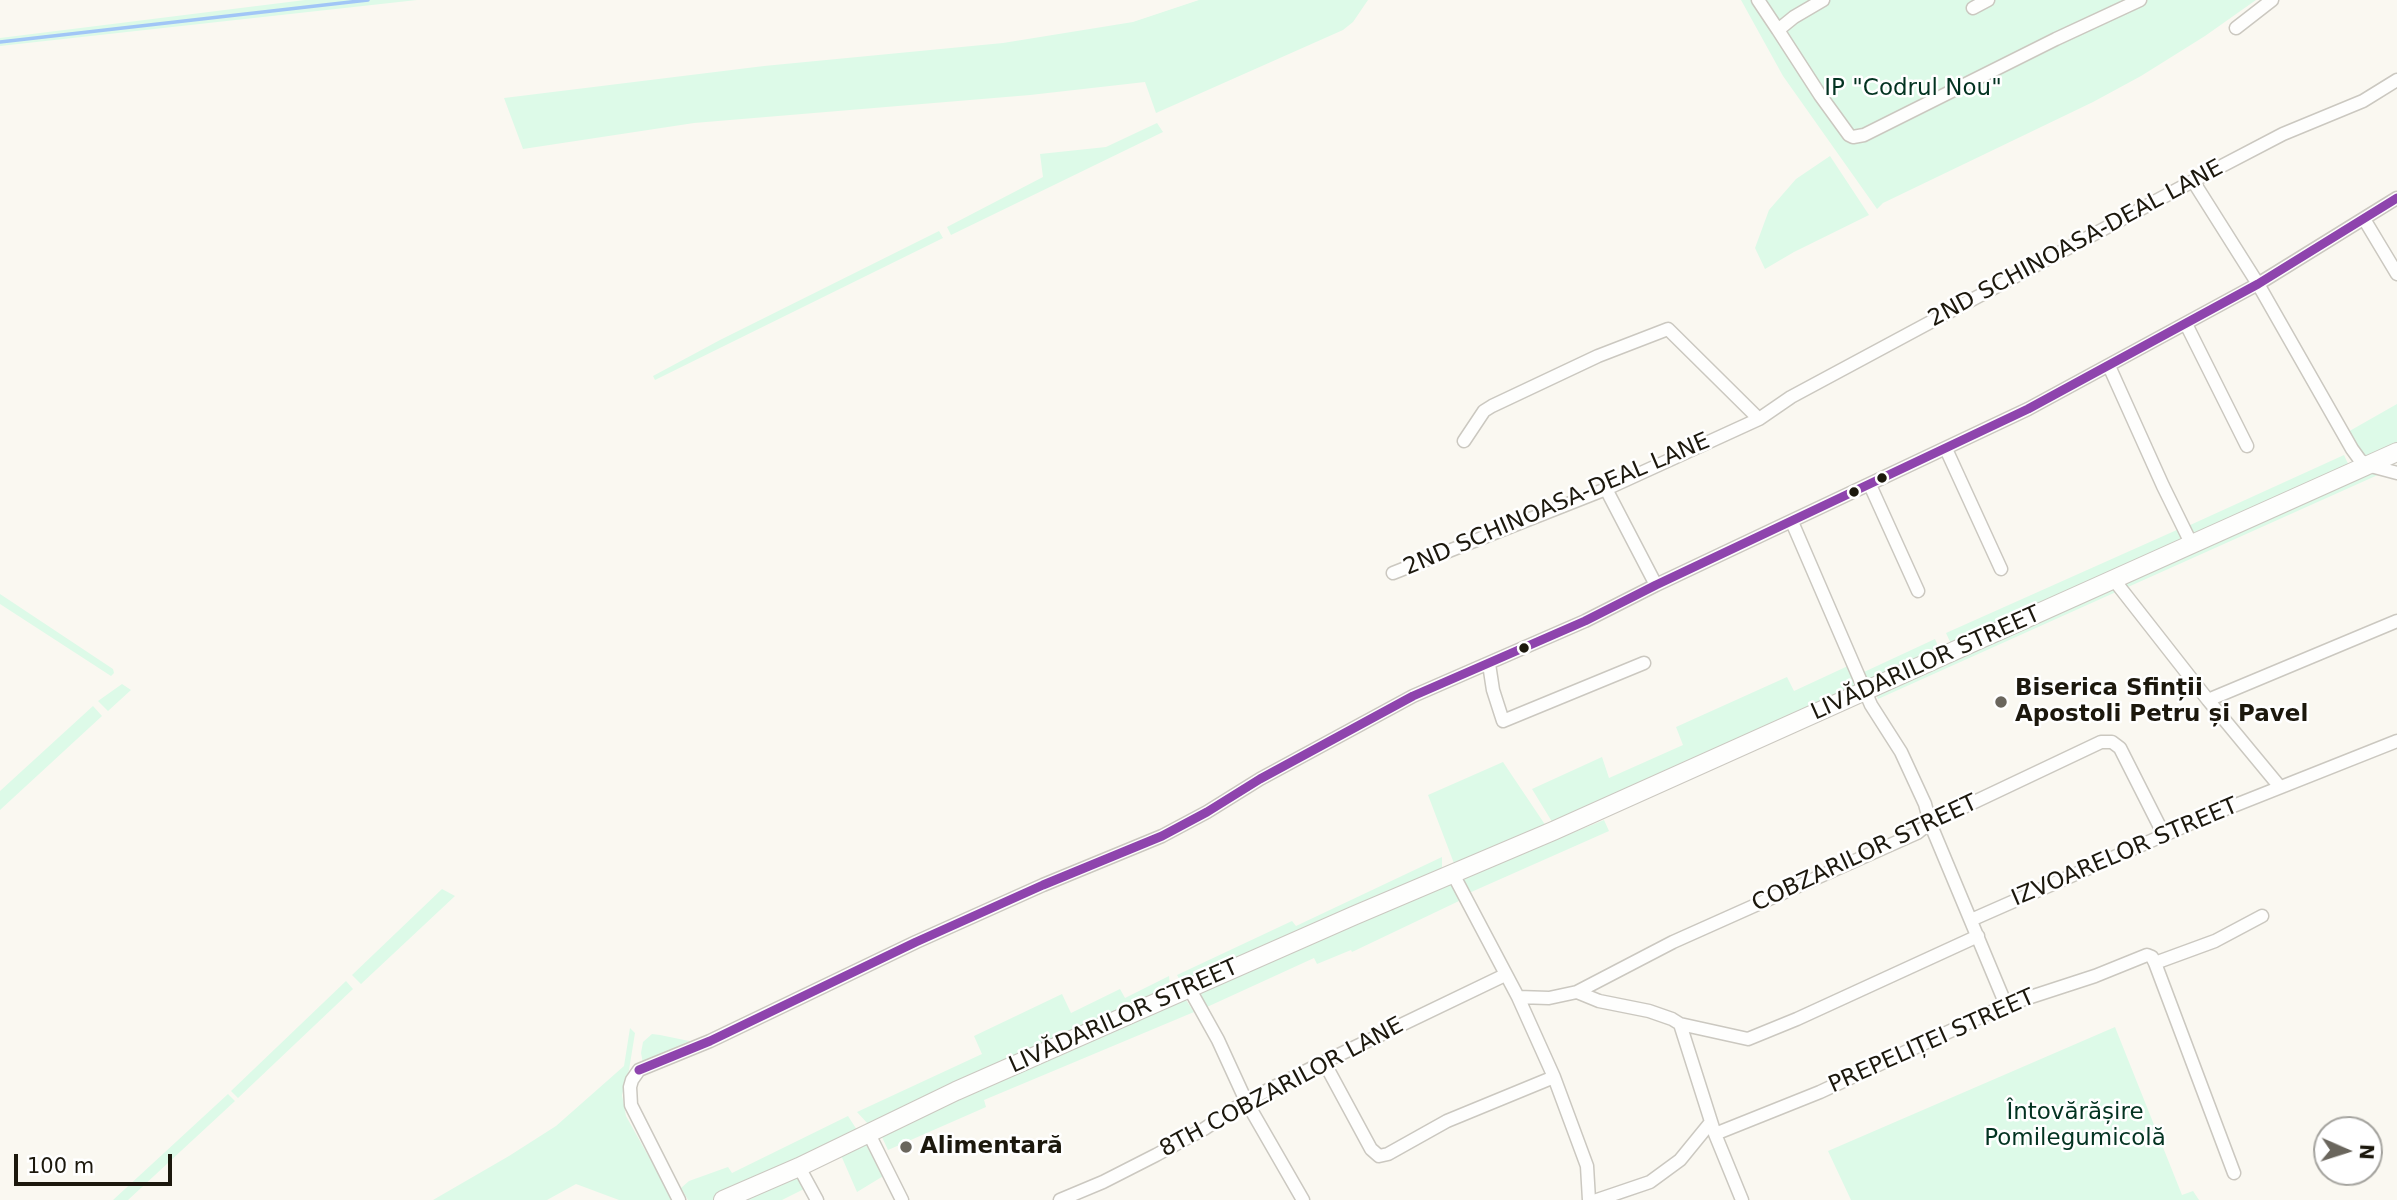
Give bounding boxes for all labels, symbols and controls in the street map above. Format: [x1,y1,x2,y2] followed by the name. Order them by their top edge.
[1824,75,2002,103] park label: IP "Codrul Nou"
[1924,154,2228,334] street label: 2ND SCHINOASA-DEAL LANE
[1400,428,1714,582] street label: 2ND SCHINOASA-DEAL LANE
[1875,471,1889,485] unlabelled marker
[1847,485,1861,499] unlabelled marker
[1807,601,2045,727] street label: LIVĂDARILOR STREET
[1517,641,1531,655] unlabelled marker
[2015,675,2308,729] place label: Biserica Sfinții Apostoli Petru și Pavel
[1993,694,2009,710] marker: Biserica Sfinții Apostoli Petru și Pavel
[1748,790,1982,918] street label: COBZARILOR STREET
[2008,793,2242,913] street label: IZVOARELOR STREET
[1005,954,1243,1080] street label: LIVĂDARILOR STREET
[1825,984,2039,1100] street label: PREPELIȚEI STREET
[1156,1012,1408,1164] street label: 8TH COBZARILOR LANE
[1984,1099,2166,1153] park label: Întovărășire Pomilegumicolă
[2313,1116,2383,1186] north arrow
[920,1133,1063,1161] place label: Alimentară
[898,1139,914,1155] marker: Alimentară
[18,1140,175,1184] scale bar
[2356,1143,2378,1161] text: N
[27,1154,94,1178] text: 100 m

